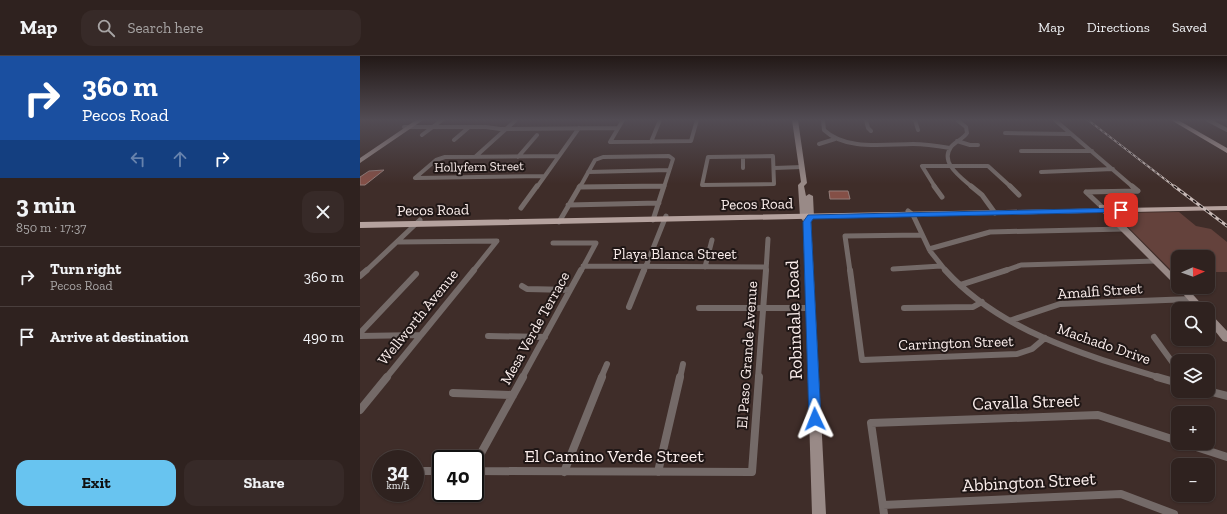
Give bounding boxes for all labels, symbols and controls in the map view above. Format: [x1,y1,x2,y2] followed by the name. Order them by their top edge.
[81,10,361,46] search box
[20,16,57,39] text: Map
[95,17,117,39] icon: search
[127,19,203,37] text: Search here
[1038,19,1065,36] text: Map
[1087,19,1150,36] text: Directions
[1172,19,1207,36] text: Saved
[82,70,158,103] text: 360 m
[16,72,68,124] icon: right
[82,104,169,126] text: Pecos Road
[127,148,149,170] icon: left
[169,148,191,170] icon: ahead
[211,148,233,170] icon: right
[434,158,524,175] street label: Hollyfern Street
[16,190,76,219] text: 3 min
[302,191,344,233] button: close
[1104,193,1138,227] pin
[721,194,794,214] street label: Pecos Road
[1110,199,1132,221] icon: arrive
[397,200,470,220] street label: Pecos Road
[16,220,86,235] text: 850 m · 17:37
[613,245,737,263] street label: Playa Blanca Street
[1171,250,1215,294] north arrow
[1171,250,1215,502] map controls
[50,260,121,278] text: Turn right
[781,260,807,380] street label: Robindale Road
[16,266,38,288] icon: right
[374,266,462,368] street label: Wellworth Avenue
[304,268,344,286] text: 360 m
[496,268,574,388] street label: Mesa Verde Terrace
[50,278,113,293] text: Pecos Road
[1057,279,1144,303] street label: Amalfi Street
[733,281,761,429] street label: El Paso Grande Avenue
[1171,302,1215,346] button: search
[1055,320,1153,368] street label: Machado Drive
[16,326,38,348] icon: arrive
[50,328,189,346] text: Arrive at destination
[303,328,344,346] text: 490 m
[898,332,1014,354] street label: Carrington Street
[1171,354,1215,398] button: layers
[972,389,1080,415] street label: Cavalla Street
[794,398,836,440] position arrow
[1171,406,1215,450] button: +
[524,445,704,467] street label: El Camino Verde Street
[432,450,484,502] speed limit sign: 40
[1171,458,1215,502] button: −
[387,459,409,483] text: 34
[16,460,176,506] button: Exit
[184,460,344,506] button: Share
[962,467,1097,496] street label: Abbington Street
[387,480,409,492] text: km/h

